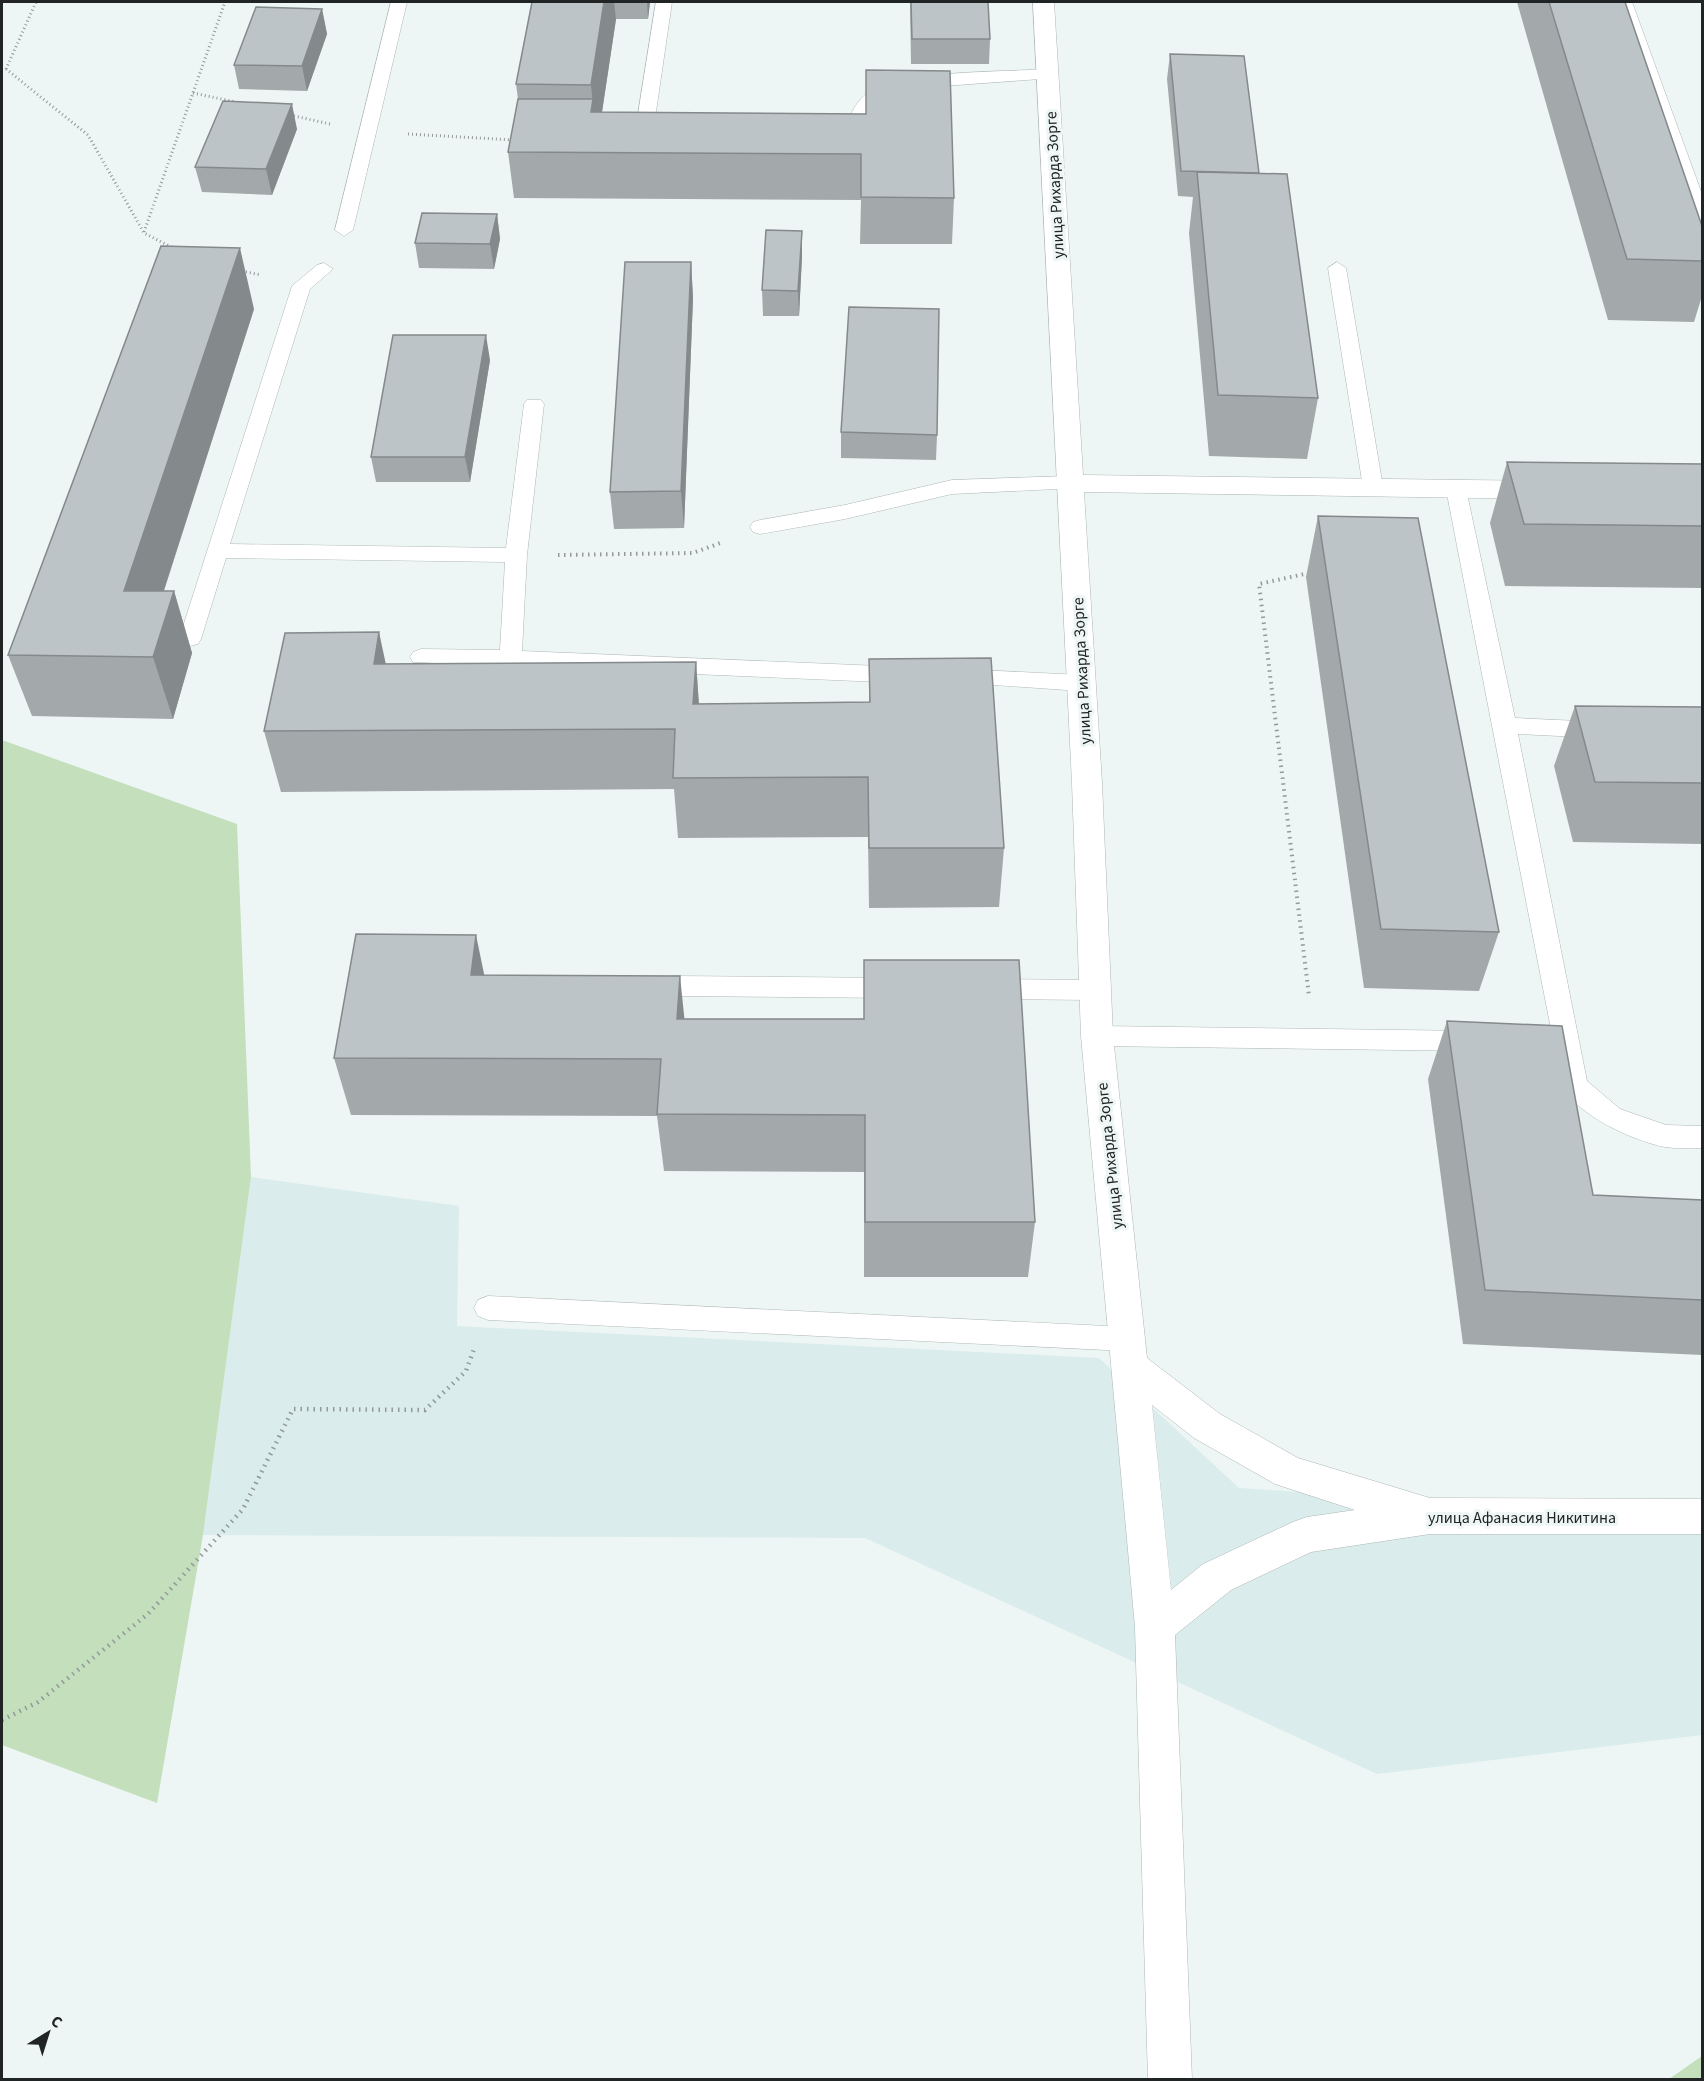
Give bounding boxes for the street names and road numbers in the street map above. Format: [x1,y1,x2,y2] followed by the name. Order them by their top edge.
[1040,111,1070,259] street label: улица Рихарда Зорге
[1067,597,1097,745] street label: улица Рихарда Зорге
[1091,1081,1129,1230] street label: улица Рихарда Зорге
[1428,1507,1616,1529] street label: улица Афанасия Никитина

